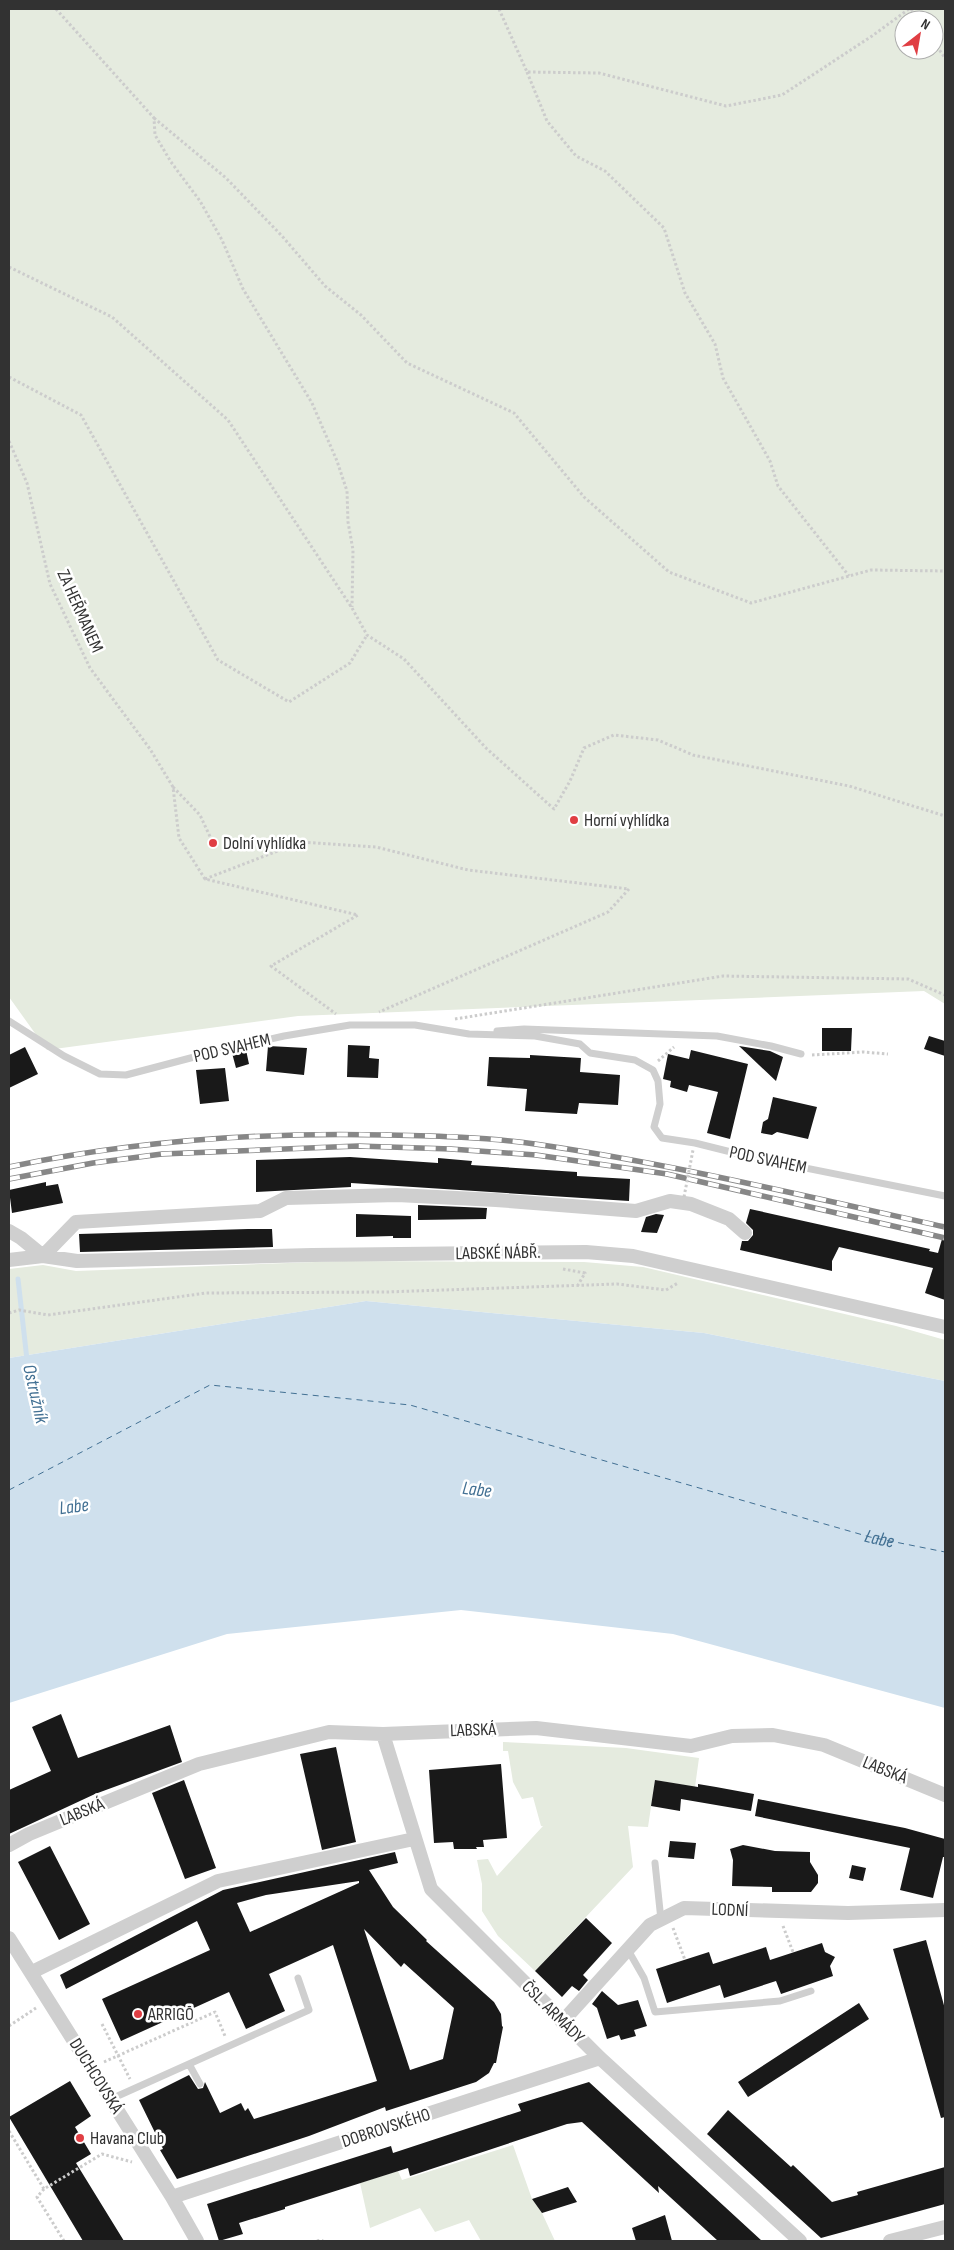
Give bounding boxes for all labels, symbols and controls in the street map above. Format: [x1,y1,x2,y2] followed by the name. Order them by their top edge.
[894,10,944,60] north arrow
[918,15,933,33] text: N
[52,566,108,656] street label: ZA HEŘMANEM
[584,810,669,831] place label: Horní vyhlídka
[568,814,580,826] marker: Horní vyhlídka
[223,833,306,854] place label: Dolní vyhlídka
[207,837,219,849] marker: Dolní vyhlídka
[191,1029,273,1067] street label: POD SVAHEM
[727,1142,809,1178] street label: POD SVAHEM
[455,1242,541,1264] street label: LABSKÉ NÁBŘ.
[17,1362,53,1427] water label: Ostružník
[461,1477,494,1503] water label: Labe
[58,1494,91,1520] water label: Labe
[862,1525,897,1553] water label: Labe
[450,1719,497,1741] street label: LABSKÁ
[860,1752,911,1788] street label: LABSKÁ
[57,1794,108,1830] street label: LABSKÁ
[711,1899,749,1921] street label: LODNÍ
[517,1976,589,2048] street label: ČSL. ARMÁDY
[147,2004,194,2025] place label: ARRIGŌ
[132,2008,144,2020] marker: ARRIGŌ
[65,2034,128,2118] street label: DUCHCOVSKÁ
[339,2104,433,2152] street label: DOBROVSKÉHO
[90,2128,164,2149] place label: Havana Club
[74,2132,86,2144] marker: Havana Club

